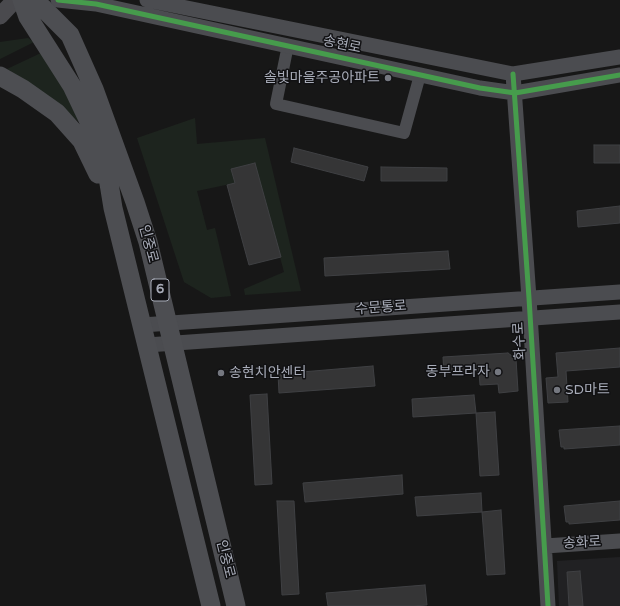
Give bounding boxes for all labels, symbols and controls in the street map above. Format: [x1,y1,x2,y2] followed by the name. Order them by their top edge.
[321,33,363,57] street label: 송현로
[264,70,380,86] place label: 솔빛마을주공아파트
[383,73,393,83] marker: 솔빛마을주공아파트
[135,223,161,265] street label: 인중로
[151,279,169,301] road number: 6
[355,298,407,318] street label: 수문통로
[511,321,529,361] street label: 화수로
[426,364,490,380] place label: 동부프라자
[229,365,306,381] place label: 송현치안센터
[493,367,503,377] marker: 동부프라자
[216,368,226,378] marker: 송현치안센터
[565,382,610,398] place label: SD마트
[552,385,562,395] marker: SD마트
[562,534,602,552] street label: 송화로
[212,538,238,580] street label: 인중로

